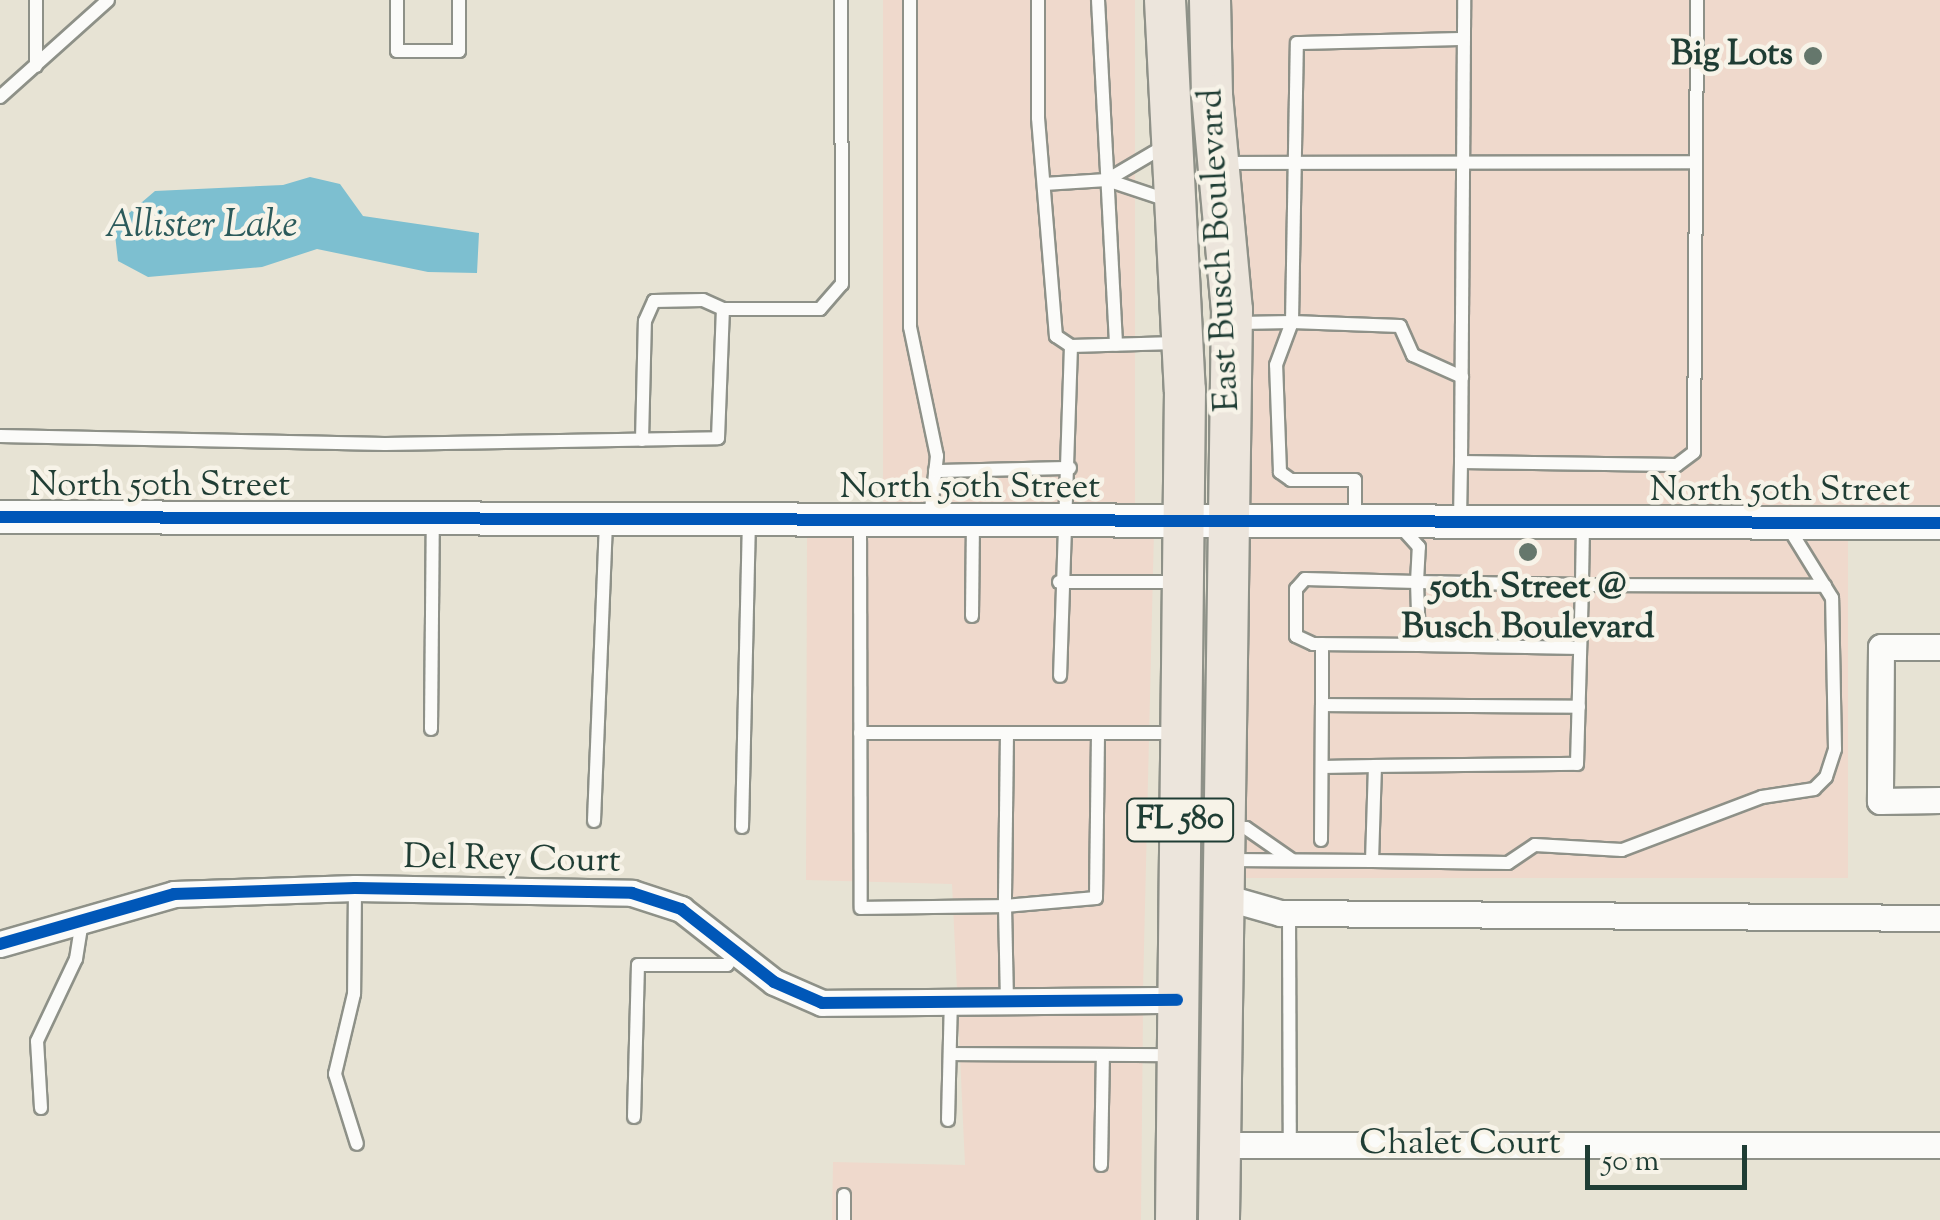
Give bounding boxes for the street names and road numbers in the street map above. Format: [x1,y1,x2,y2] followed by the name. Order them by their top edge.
[1192,87,1250,413] street label: East Busch Boulevard
[30,466,290,508] street label: North 50th Street
[840,468,1100,510] street label: North 50th Street
[1650,471,1910,513] street label: North 50th Street
[1125,793,1235,847] road number: FL 580
[403,838,621,884] street label: Del Rey Court
[1359,1124,1561,1166] street label: Chalet Court

